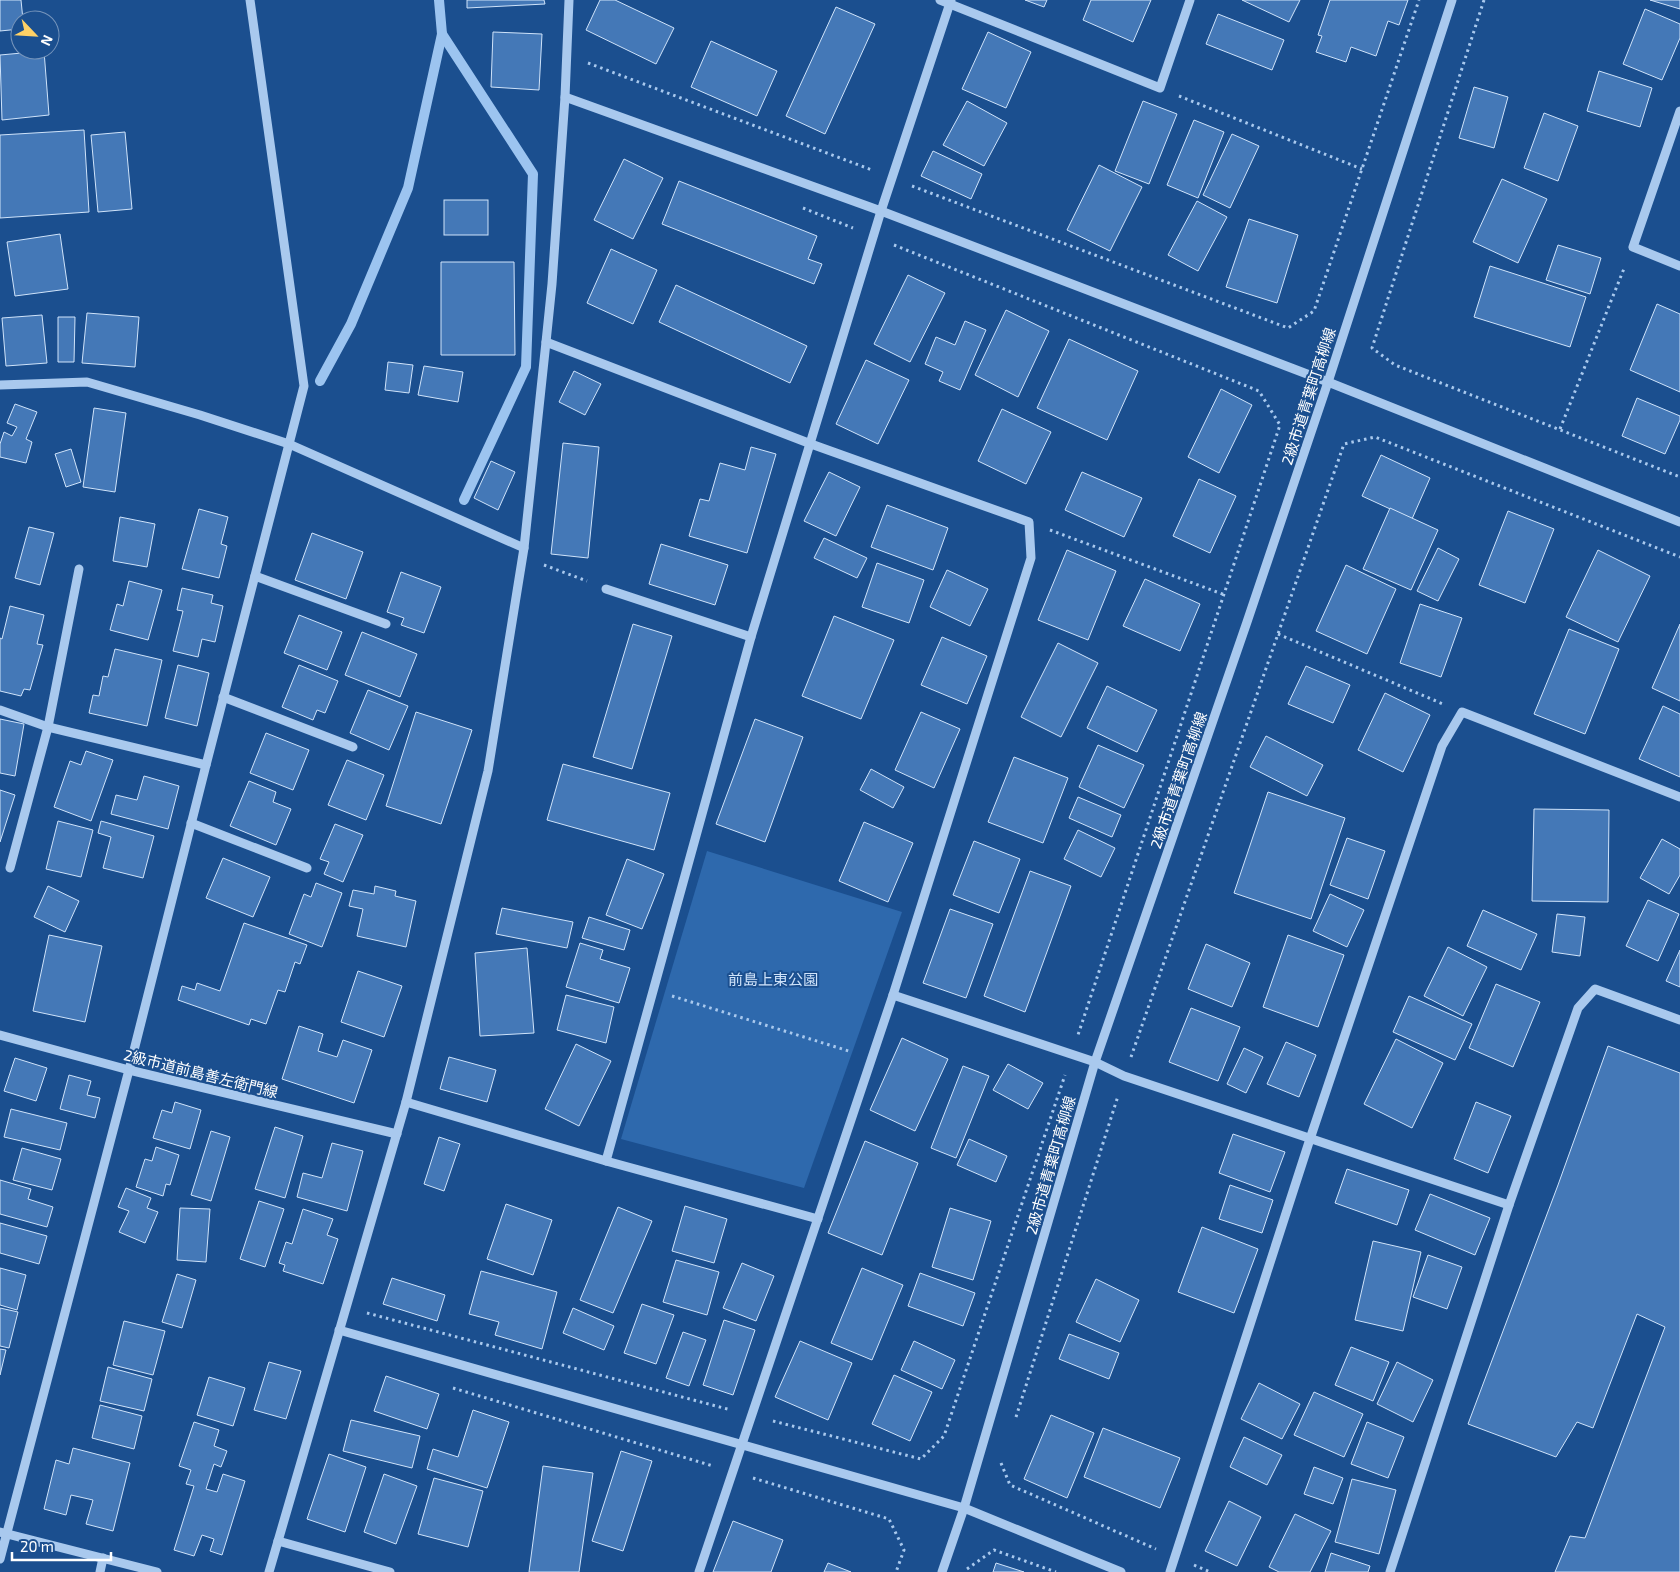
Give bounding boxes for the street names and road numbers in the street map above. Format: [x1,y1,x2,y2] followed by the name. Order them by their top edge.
[1277,325,1339,467] street label: 2級市道青葉町高柳線
[1146,709,1210,851] street label: 2級市道青葉町高柳線
[122,1045,280,1101] street label: 2級市道前島善左衛門線
[1022,1094,1078,1236] street label: 2級市道青葉町高柳線

